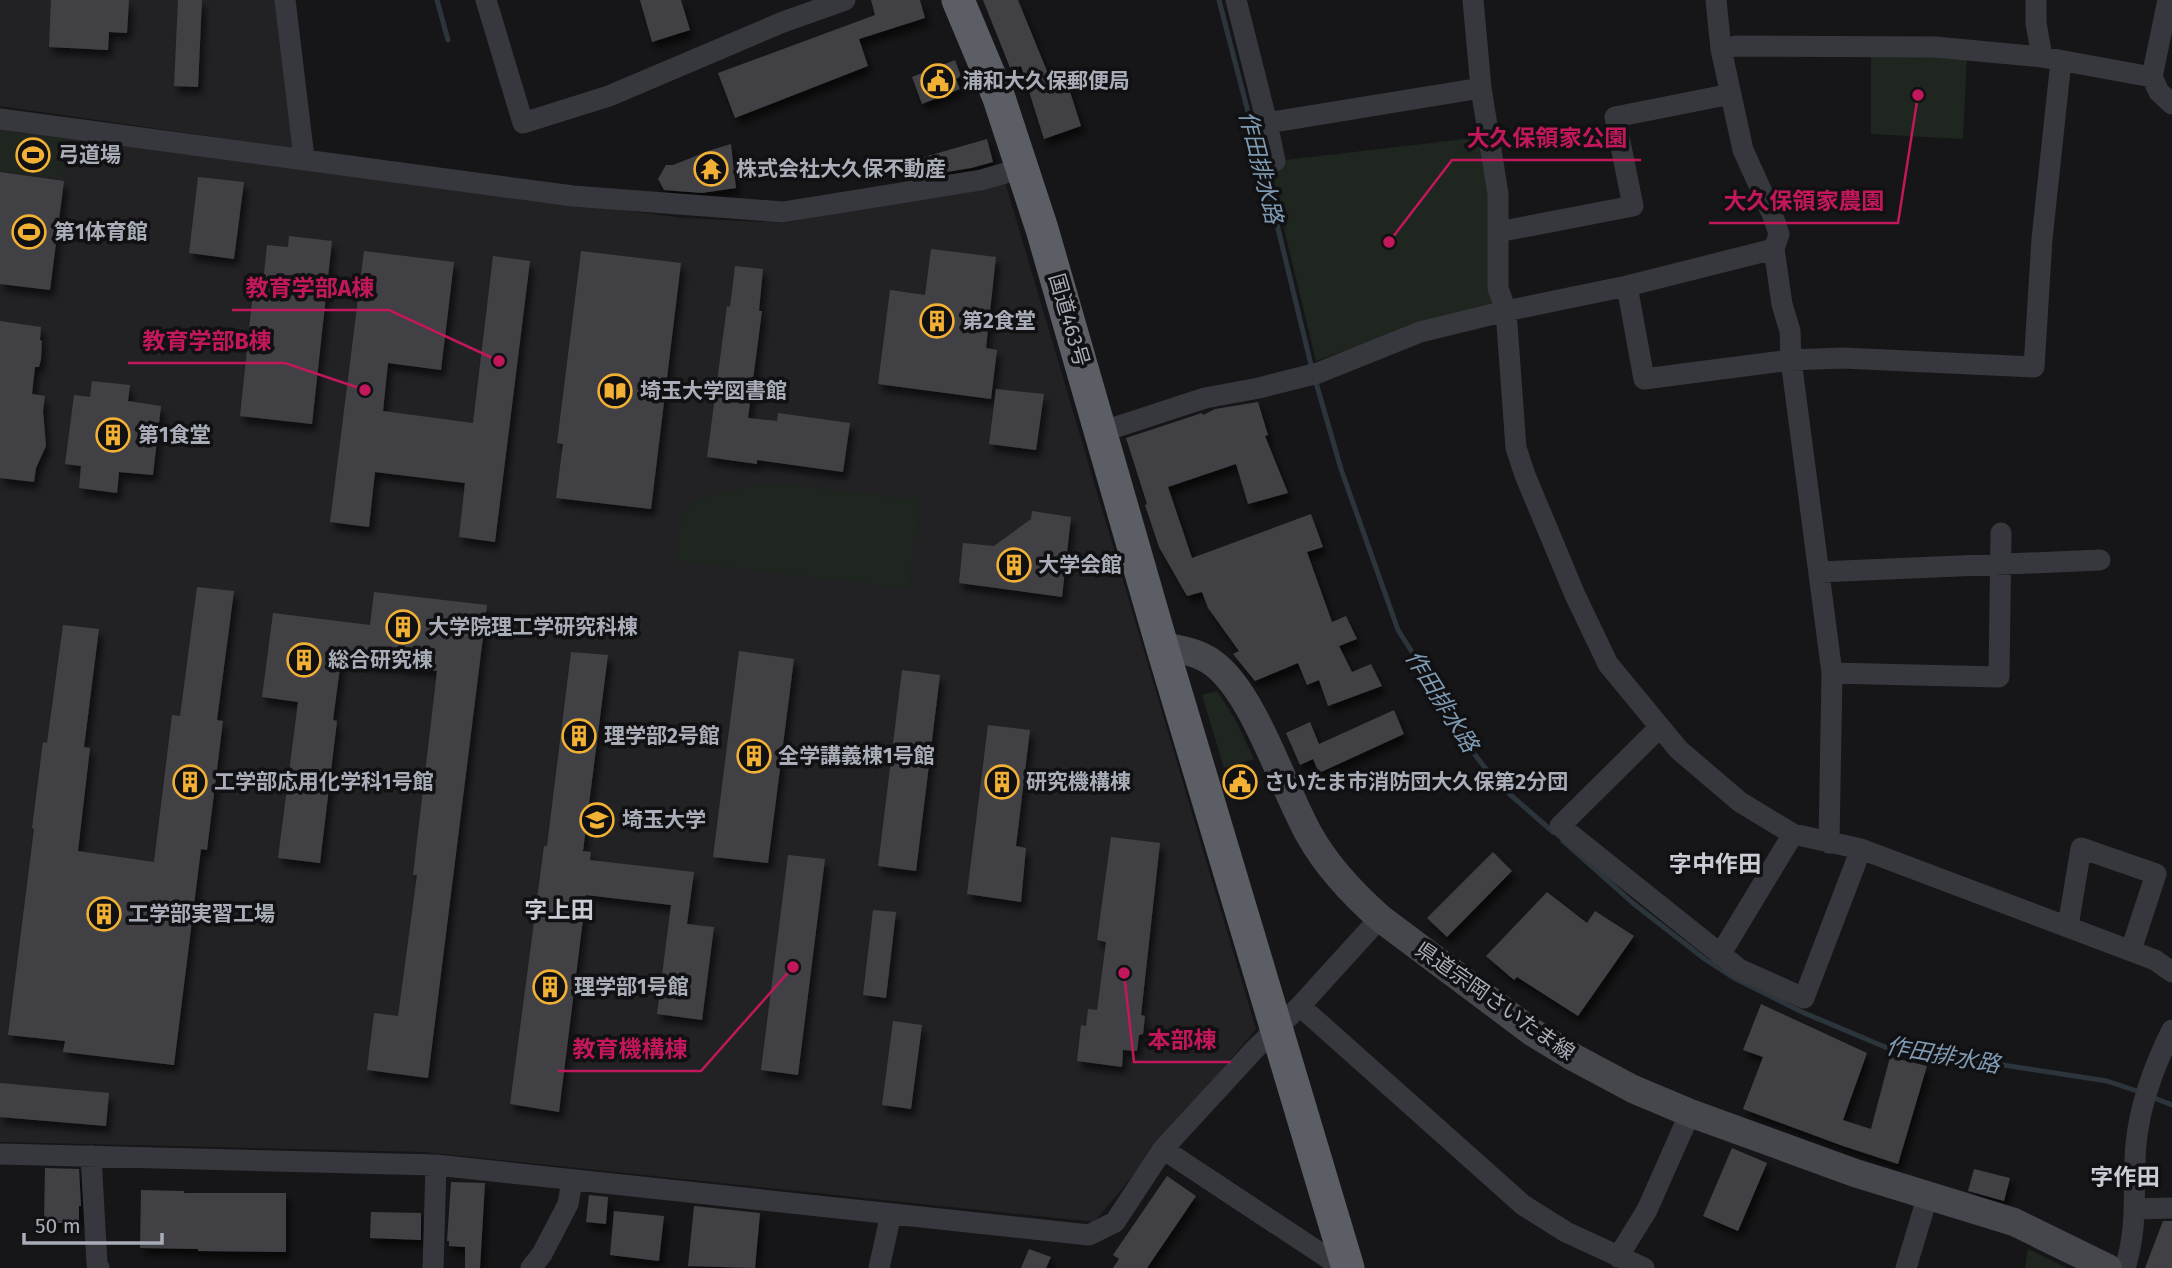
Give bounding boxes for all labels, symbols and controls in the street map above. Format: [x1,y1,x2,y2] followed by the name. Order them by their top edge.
[919,62,957,100] public building icon: 浦和大久保郵便局
[962,68,1130,94] place label: 浦和大久保郵便局
[1234,108,1289,228] water label: 作田排水路
[1452,116,1641,160] callout: 大久保領家公園
[1467,124,1628,152] text: 大久保領家公園
[14,136,52,174] sports icon: 弓道場
[58,142,121,168] place label: 弓道場
[692,150,730,188] temple icon: 株式会社大久保不動産
[736,156,946,182] place label: 株式会社大久保不動産
[1709,179,1898,223] callout: 大久保領家農園
[1724,187,1885,215] text: 大久保領家農園
[10,213,48,251] sports icon: 第1体育館
[54,219,148,245] place label: 第1体育館
[232,266,389,310] callout: 教育学部A棟
[1043,270,1095,370] street label: 国道463号
[246,274,374,302] text: 教育学部A棟
[918,302,956,340] building icon: 第2食堂
[962,308,1036,334] place label: 第2食堂
[128,319,285,363] callout: 教育学部B棟
[142,327,272,355] text: 教育学部B棟
[596,372,634,410] library icon: 埼玉大学図書館
[640,378,787,404] place label: 埼玉大学図書館
[94,416,132,454] building icon: 第1食堂
[138,422,211,448] place label: 第1食堂
[995,546,1033,584] building icon: 大学会館
[1038,552,1122,578] place label: 大学会館
[384,608,422,646] building icon: 大学院理工学研究科棟
[428,614,638,640] place label: 大学院理工学研究科棟
[285,641,323,679] building icon: 総合研究棟
[1400,645,1485,759] water label: 作田排水路
[328,647,433,673] place label: 総合研究棟
[560,717,598,755] building icon: 理学部2号館
[604,723,720,749] place label: 理学部2号館
[735,737,773,775] building icon: 全学講義棟1号館
[778,743,935,769] place label: 全学講義棟1号館
[171,763,209,801] building icon: 工学部応用化学科1号館
[983,763,1021,801] building icon: 研究機構棟
[1221,763,1259,801] public building icon: さいたま市消防団大久保第2分団
[214,769,434,795] place label: 工学部応用化学科1号館
[1026,769,1131,795] place label: 研究機構棟
[1264,769,1568,795] place label: さいたま市消防団大久保第2分団
[578,801,616,839] school or university icon: 埼玉大学
[622,807,706,833] place label: 埼玉大学
[1669,850,1761,878] district label: 字中作田
[85,895,123,933] building icon: 工学部実習工場
[525,896,594,924] district label: 字上田
[128,901,275,927] place label: 工学部実習工場
[1410,936,1580,1066] street label: 県道宗岡さいたま線
[531,968,569,1006] building icon: 理学部1号館
[574,974,689,1000] place label: 理学部1号館
[1134,1018,1231,1062] callout: 本部棟
[1148,1026,1217,1054] text: 本部棟
[558,1027,701,1071] callout: 教育機構棟
[1884,1031,2004,1079] water label: 作田排水路
[573,1035,688,1063] text: 教育機構棟
[2091,1163,2160,1191] district label: 字作田
[24,1202,163,1246] scale bar
[35,1213,81,1239] text: 50 m

